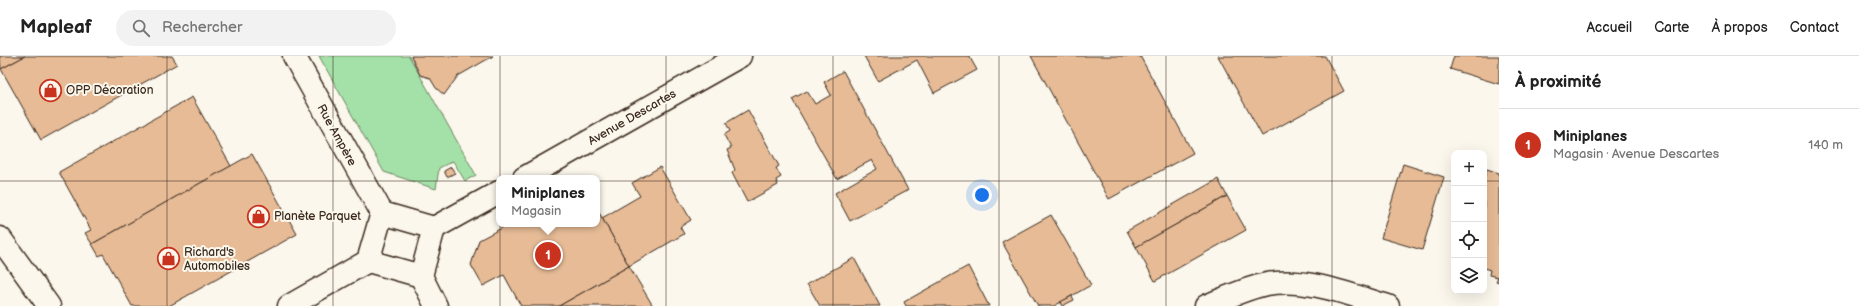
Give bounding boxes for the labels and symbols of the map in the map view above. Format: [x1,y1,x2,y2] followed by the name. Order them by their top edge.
[37,77,63,103] shop icon: OPP Décoration
[66,83,154,98] place label: OPP Décoration
[586,86,679,149] street label: Avenue Descartes
[313,102,360,169] street label: Rue Ampère
[972,185,992,205] your location
[245,203,271,229] shop icon: Planète Parquet
[274,209,361,224] place label: Planète Parquet
[535,240,561,270] pin: 1
[184,245,250,274] place label: Richard's Automobiles
[155,246,181,272] shop icon: Richard's Automobiles

